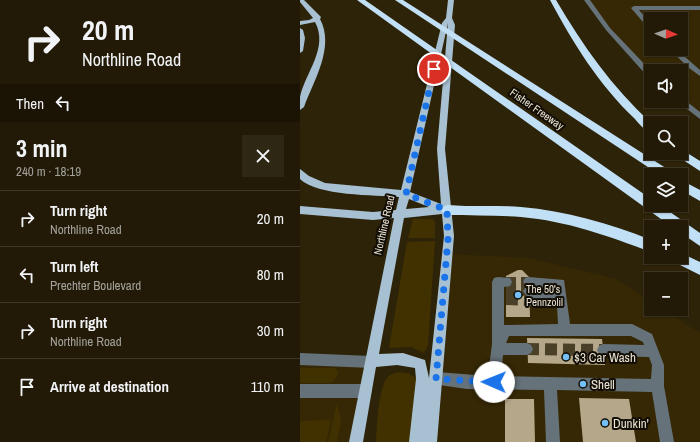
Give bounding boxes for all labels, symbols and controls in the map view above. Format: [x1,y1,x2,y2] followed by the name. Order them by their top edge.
[82,11,134,49] text: 20 m
[644,12,688,56] north arrow
[644,12,688,316] map controls
[16,16,68,68] icon: right
[82,47,181,72] text: Northline Road
[417,52,451,86] pin
[423,58,445,80] icon: arrive
[644,64,688,108] button: sound
[507,85,567,133] street label: Fisher Freeway
[52,92,74,114] icon: left
[16,93,44,114] text: Then
[644,116,688,160] button: search
[16,132,67,164] text: 3 min
[242,135,284,177] button: close
[16,163,81,180] text: 240 m · 18:19
[644,168,688,212] button: layers
[370,194,398,256] street label: Northline Road
[50,200,107,221] text: Turn right
[16,208,38,230] icon: right
[257,208,284,229] text: 20 m
[644,220,688,264] button: +
[50,221,122,238] text: Northline Road
[50,256,98,277] text: Turn left
[16,264,38,286] icon: left
[257,264,284,285] text: 80 m
[644,272,688,316] button: −
[50,277,141,294] text: Prechter Boulevard
[526,282,563,309] place label: The 50's Pennzolil
[513,290,523,300] marker: The 50's Pennzolil
[50,312,107,333] text: Turn right
[16,320,38,342] icon: right
[257,320,284,341] text: 30 m
[50,333,122,350] text: Northline Road
[574,349,636,366] place label: $3 Car Wash
[561,352,571,362] marker: $3 Car Wash
[473,361,515,403] position arrow
[16,376,38,398] icon: arrive
[50,376,169,397] text: Arrive at destination
[251,376,284,397] text: 110 m
[591,376,615,393] place label: Shell
[578,379,588,389] marker: Shell
[613,415,649,432] place label: Dunkin'
[600,418,610,428] marker: Dunkin'

